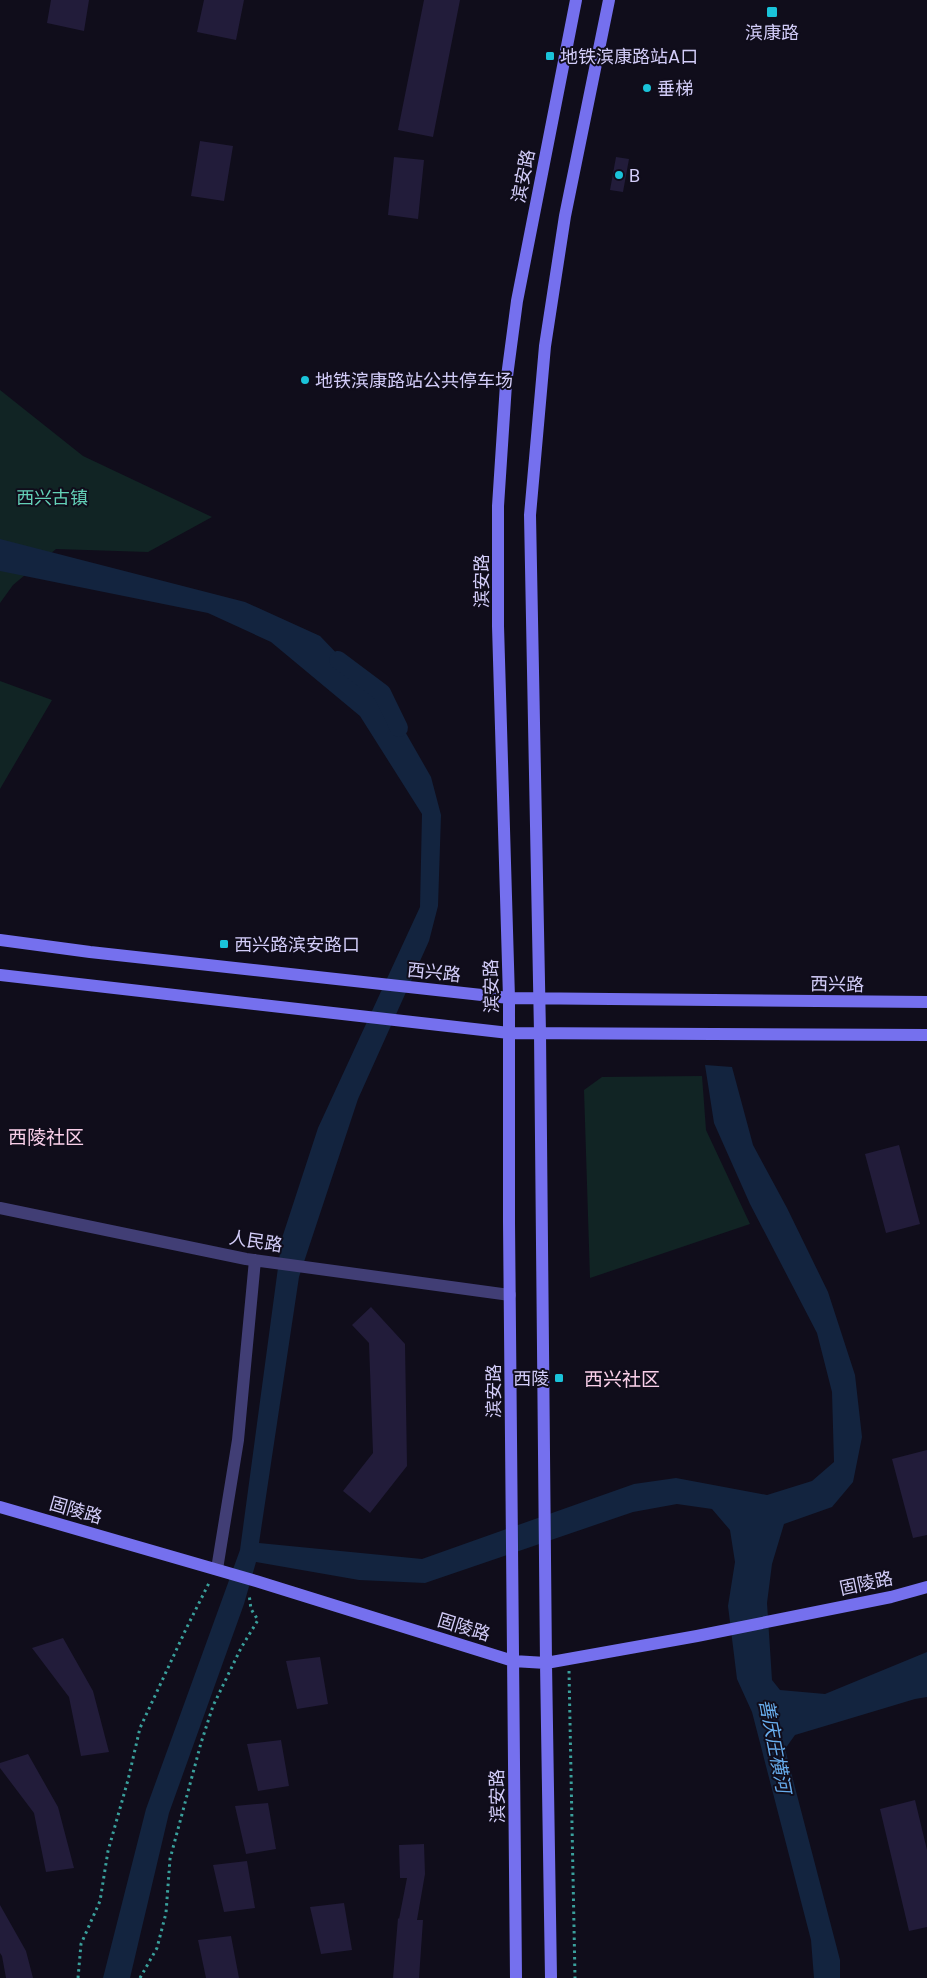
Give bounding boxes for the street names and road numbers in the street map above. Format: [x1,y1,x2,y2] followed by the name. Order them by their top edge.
[506,147,540,205] street label: 滨安路
[469,554,494,608] street label: 滨安路
[406,957,462,987] street label: 西兴路
[478,959,504,1013] street label: 滨安路
[810,971,864,997] street label: 西兴路
[227,1224,285,1258] street label: 人民路
[481,1364,506,1418] street label: 滨安路
[47,1491,105,1529] street label: 固陵路
[837,1565,895,1601] street label: 固陵路
[435,1607,493,1647] street label: 固陵路
[484,1769,510,1823] street label: 滨安路

